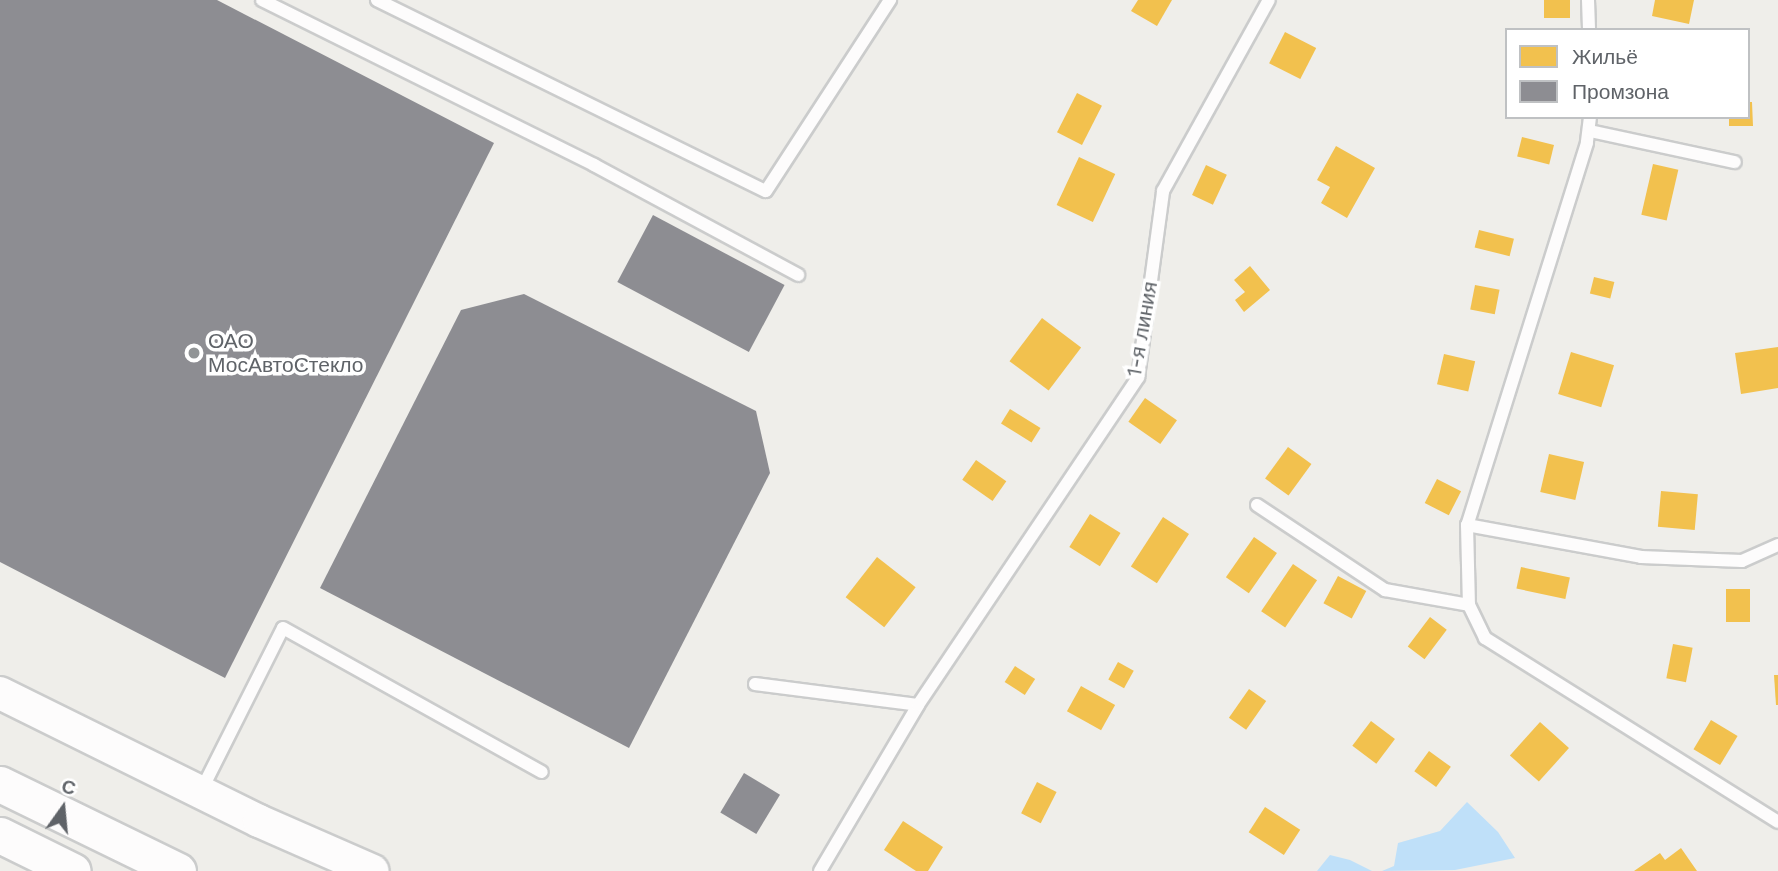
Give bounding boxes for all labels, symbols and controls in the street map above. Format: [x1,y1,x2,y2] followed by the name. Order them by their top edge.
[1505,28,1750,119] legend
[1572,44,1638,69] text: Жильё
[1572,79,1669,104] text: Промзона
[1121,279,1163,379] street label: 1-я линия
[208,328,363,378] place label: ОАО МосАвтоСтекло
[186,345,202,361] marker: ОАО МосАвтоСтекло
[28,773,98,843] north arrow
[59,774,78,800] text: С

